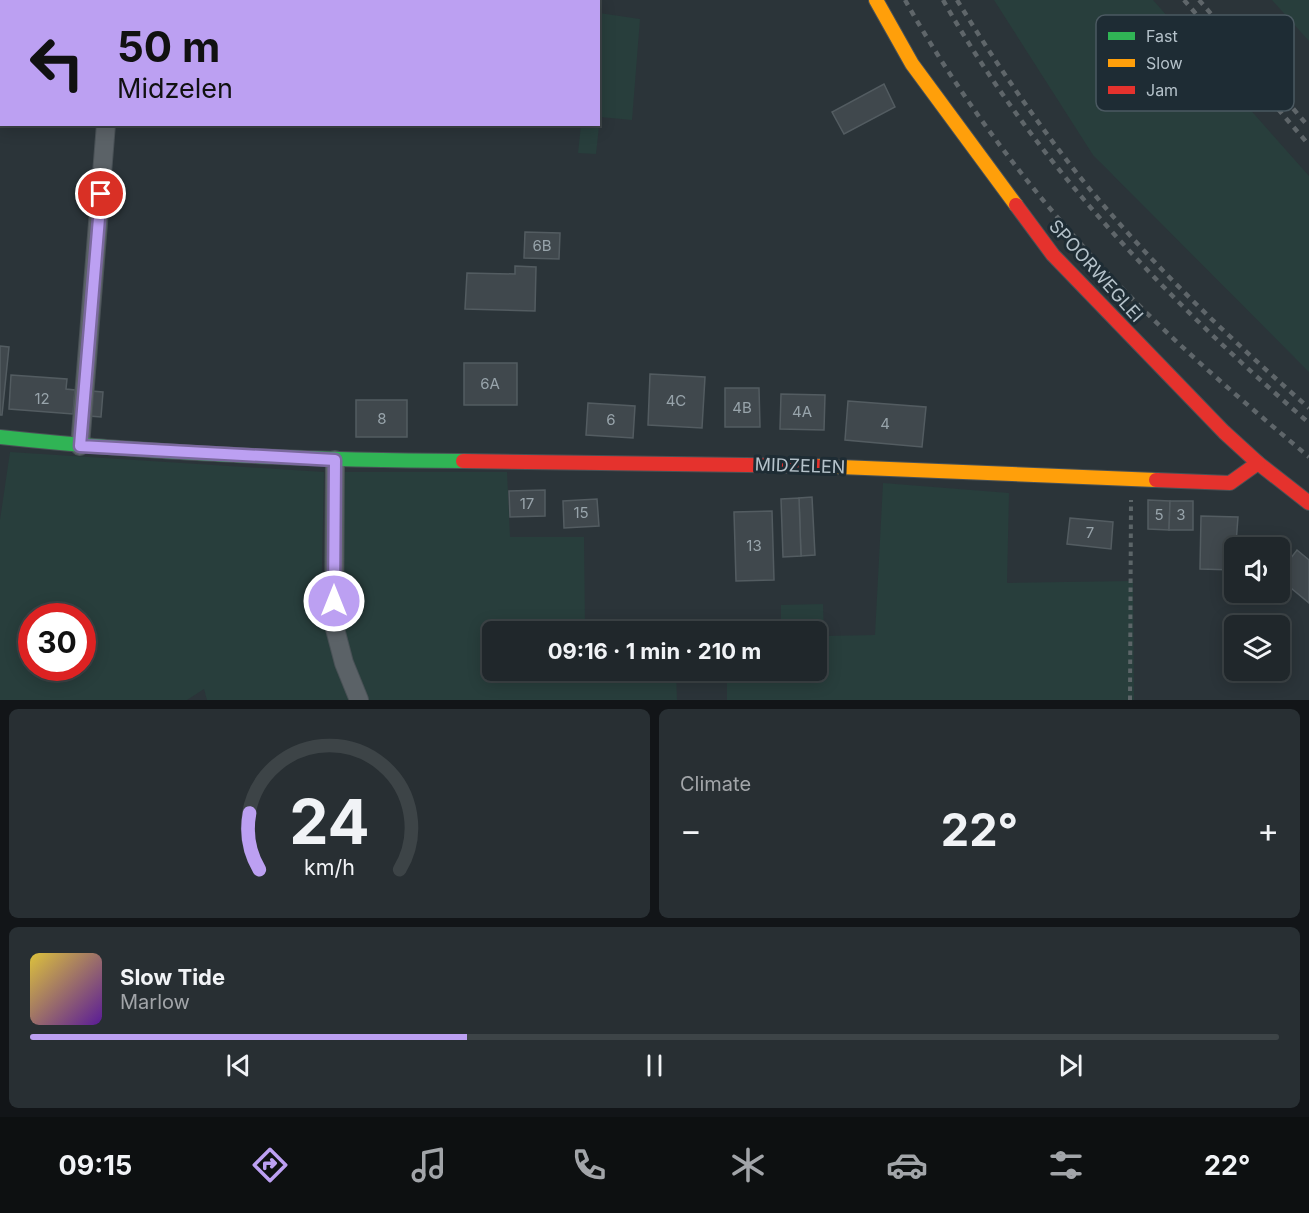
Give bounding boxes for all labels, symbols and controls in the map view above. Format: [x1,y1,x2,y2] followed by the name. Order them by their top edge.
[1096,15,1294,111] legend
[117,21,220,72] text: 50 m
[18,24,96,102] icon: left
[1146,26,1178,46] text: Fast
[1146,53,1183,73] text: Slow
[117,72,233,105] text: Midzelen
[1146,80,1178,100] text: Jam
[75,168,126,219] pin
[84,177,117,210] icon: arrive
[1045,215,1148,326] street label: SPOORWEGLEI
[532,236,552,255] house number: 6B
[480,374,500,393] house number: 6A
[34,389,50,408] house number: 12
[666,391,686,410] house number: 4C
[732,398,752,417] house number: 4B
[792,402,812,421] house number: 4A
[377,409,387,428] house number: 8
[606,410,616,429] house number: 6
[880,414,890,433] house number: 4
[754,453,846,478] street label: MIDZELEN
[520,494,534,513] house number: 17
[573,503,589,522] house number: 15
[1154,505,1164,524] house number: 5
[1176,505,1186,524] house number: 3
[1086,523,1094,542] house number: 7
[746,536,762,555] house number: 13
[1224,537,1290,681] map controls
[1224,537,1290,603] button: sound
[302,569,366,633] position arrow
[18,603,96,681] speed limit sign: 30
[1224,615,1290,681] button: layers
[548,638,761,664] text: 09:16 · 1 min · 210 m
[680,772,751,796] text: Climate
[289,784,370,859] text: 24
[941,802,1018,857] text: 22°
[680,810,702,850] text: −
[1257,810,1279,850] text: +
[304,855,355,881] text: km/h
[120,964,225,990] text: Slow Tide
[120,990,190,1014] text: Marlow
[222,1049,255,1082] icon: previous
[638,1049,671,1082] icon: pause
[1054,1049,1087,1082] icon: next
[249,1144,291,1186] icon: directions
[408,1144,450,1186] icon: music
[568,1144,610,1186] icon: phone
[727,1144,769,1186] icon: climate
[886,1144,928,1186] icon: car
[1045,1144,1087,1186] icon: filters
[59,1149,132,1182] text: 09:15
[1204,1149,1250,1182] text: 22°

